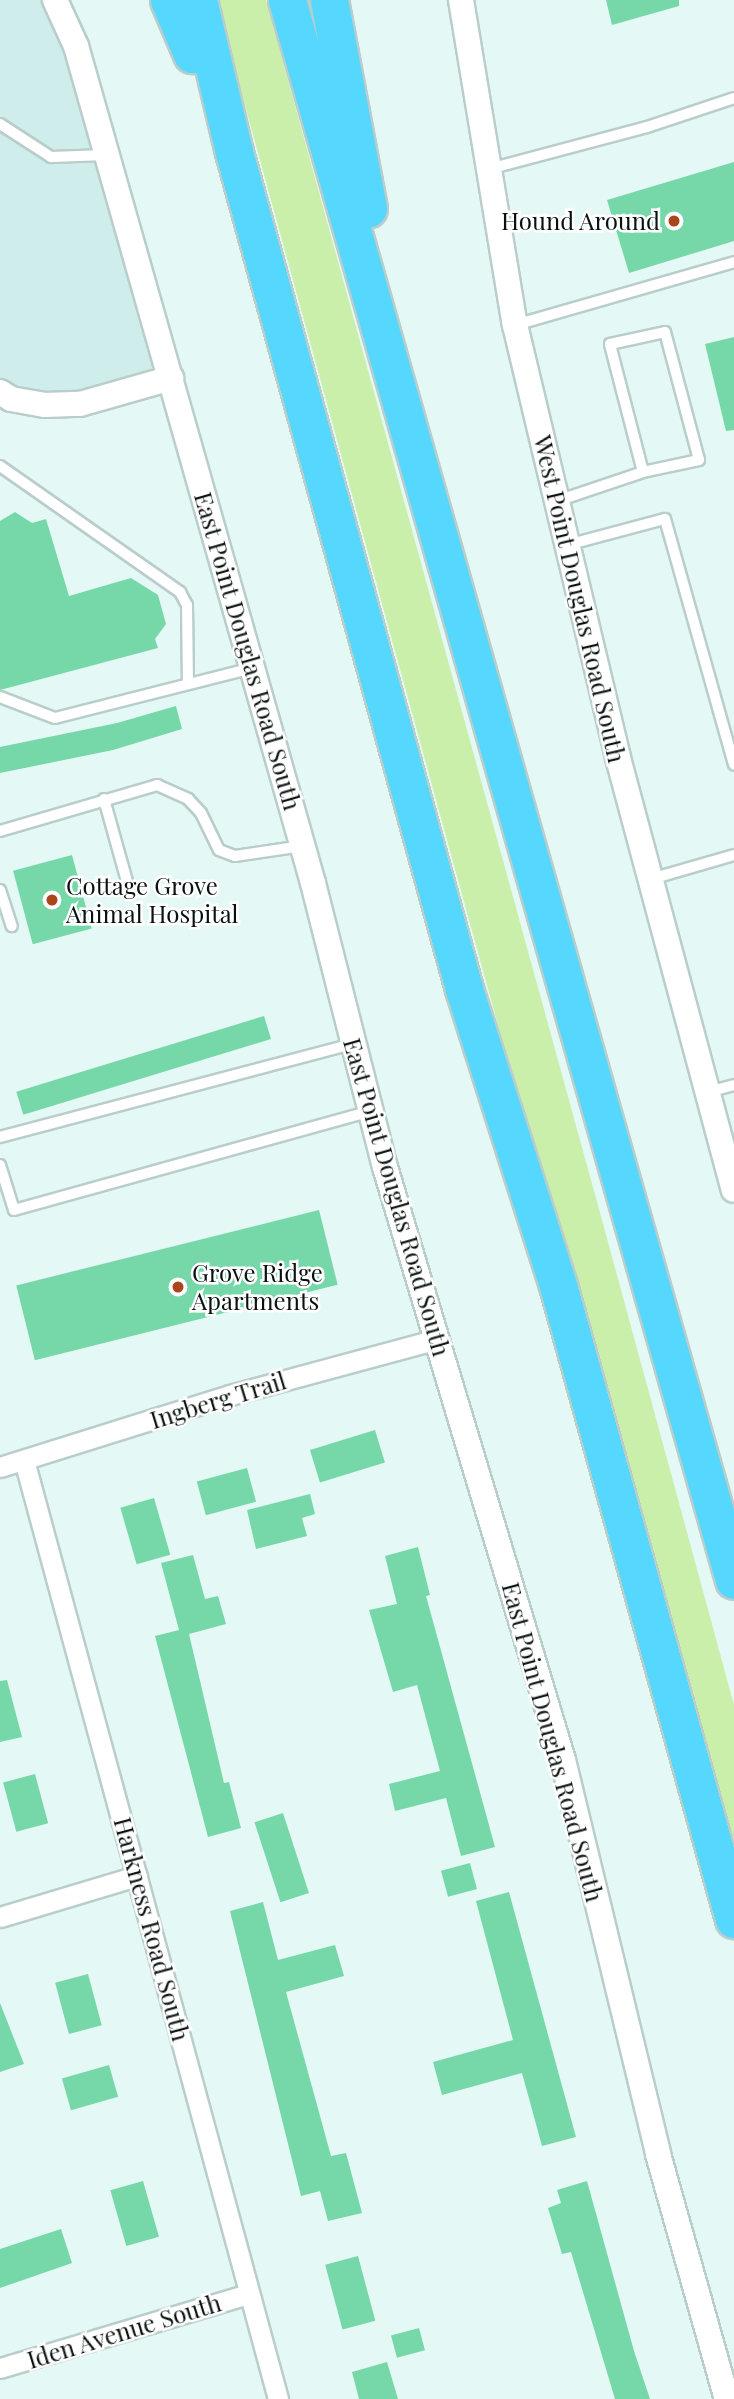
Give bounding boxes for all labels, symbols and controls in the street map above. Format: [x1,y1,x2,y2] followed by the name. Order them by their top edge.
[500,207,660,235] place label: Hound Around
[666,213,682,229] marker: Hound Around
[528,432,632,766] street label: West Point Douglas Road South
[189,488,307,814] street label: East Point Douglas Road South
[66,872,238,928] place label: Cottage Grove Animal Hospital
[44,892,60,908] marker: Cottage Grove Animal Hospital
[338,1034,456,1360] street label: East Point Douglas Road South
[192,1259,323,1315] place label: Grove Ridge Apartments
[170,1279,186,1295] marker: Grove Ridge Apartments
[146,1366,290,1434] street label: Ingberg Trail
[496,1579,610,1905] street label: East Point Douglas Road South
[108,1814,196,2044] street label: Harkness Road South
[23,2288,225,2374] street label: Iden Avenue South

